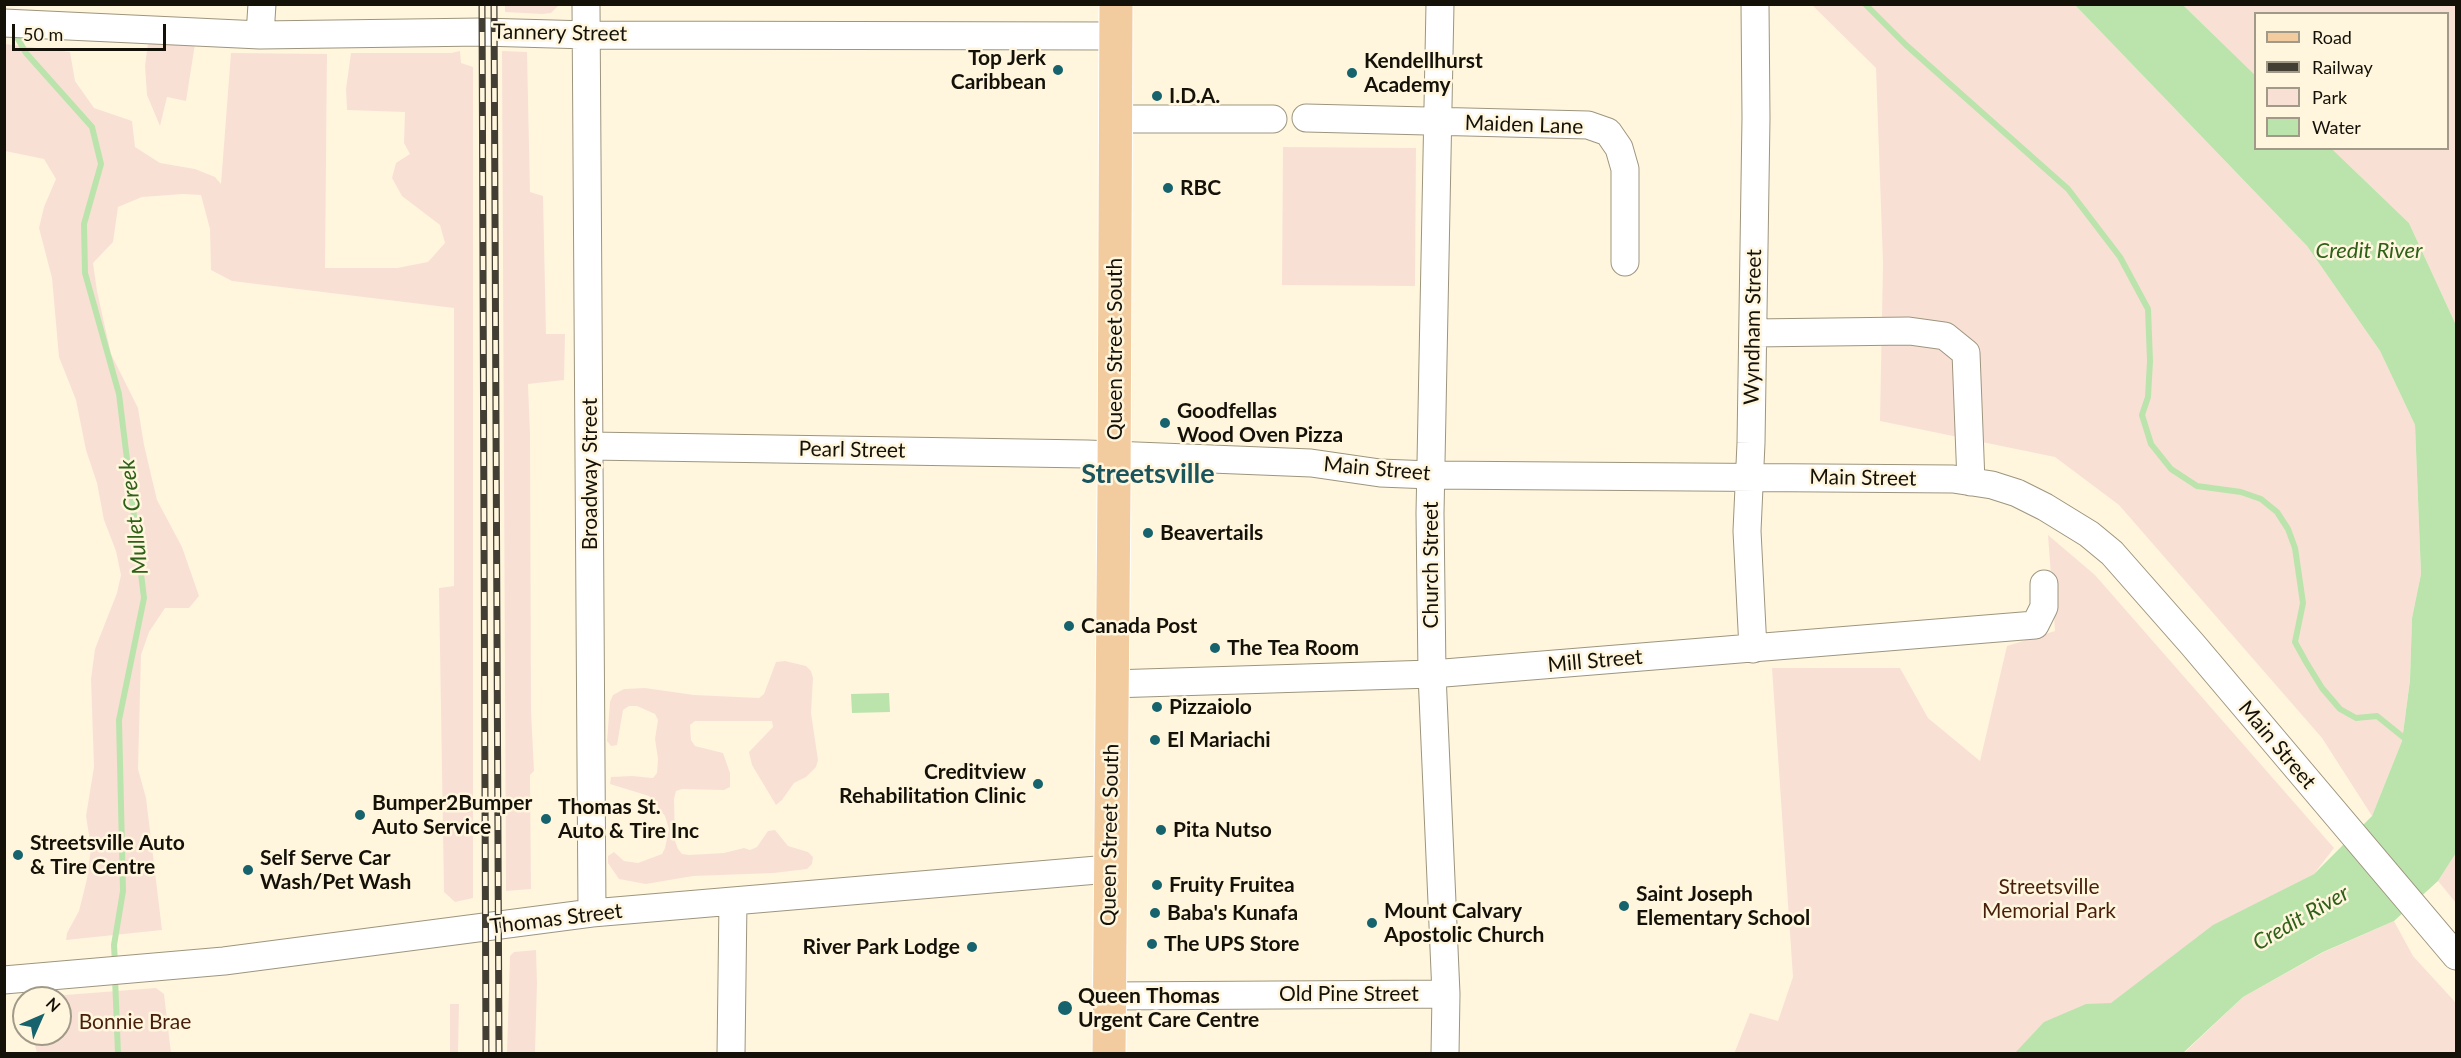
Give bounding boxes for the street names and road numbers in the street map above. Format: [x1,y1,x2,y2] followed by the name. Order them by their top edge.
[493,19,627,47] street label: Tannery Street
[1464,110,1584,140] street label: Maiden Lane
[1739,249,1767,405] street label: Wyndham Street
[1102,258,1128,440] street label: Queen Street South
[577,398,603,550] street label: Broadway Street
[798,436,906,464] street label: Pearl Street
[1323,452,1431,486] street label: Main Street
[1809,464,1917,492] street label: Main Street
[1418,501,1444,629] street label: Church Street
[1547,644,1643,678] street label: Mill Street
[2233,696,2321,794] street label: Main Street
[1096,744,1124,926] street label: Queen Street South
[488,898,624,940] street label: Thomas Street
[1279,981,1419,1007] street label: Old Pine Street

